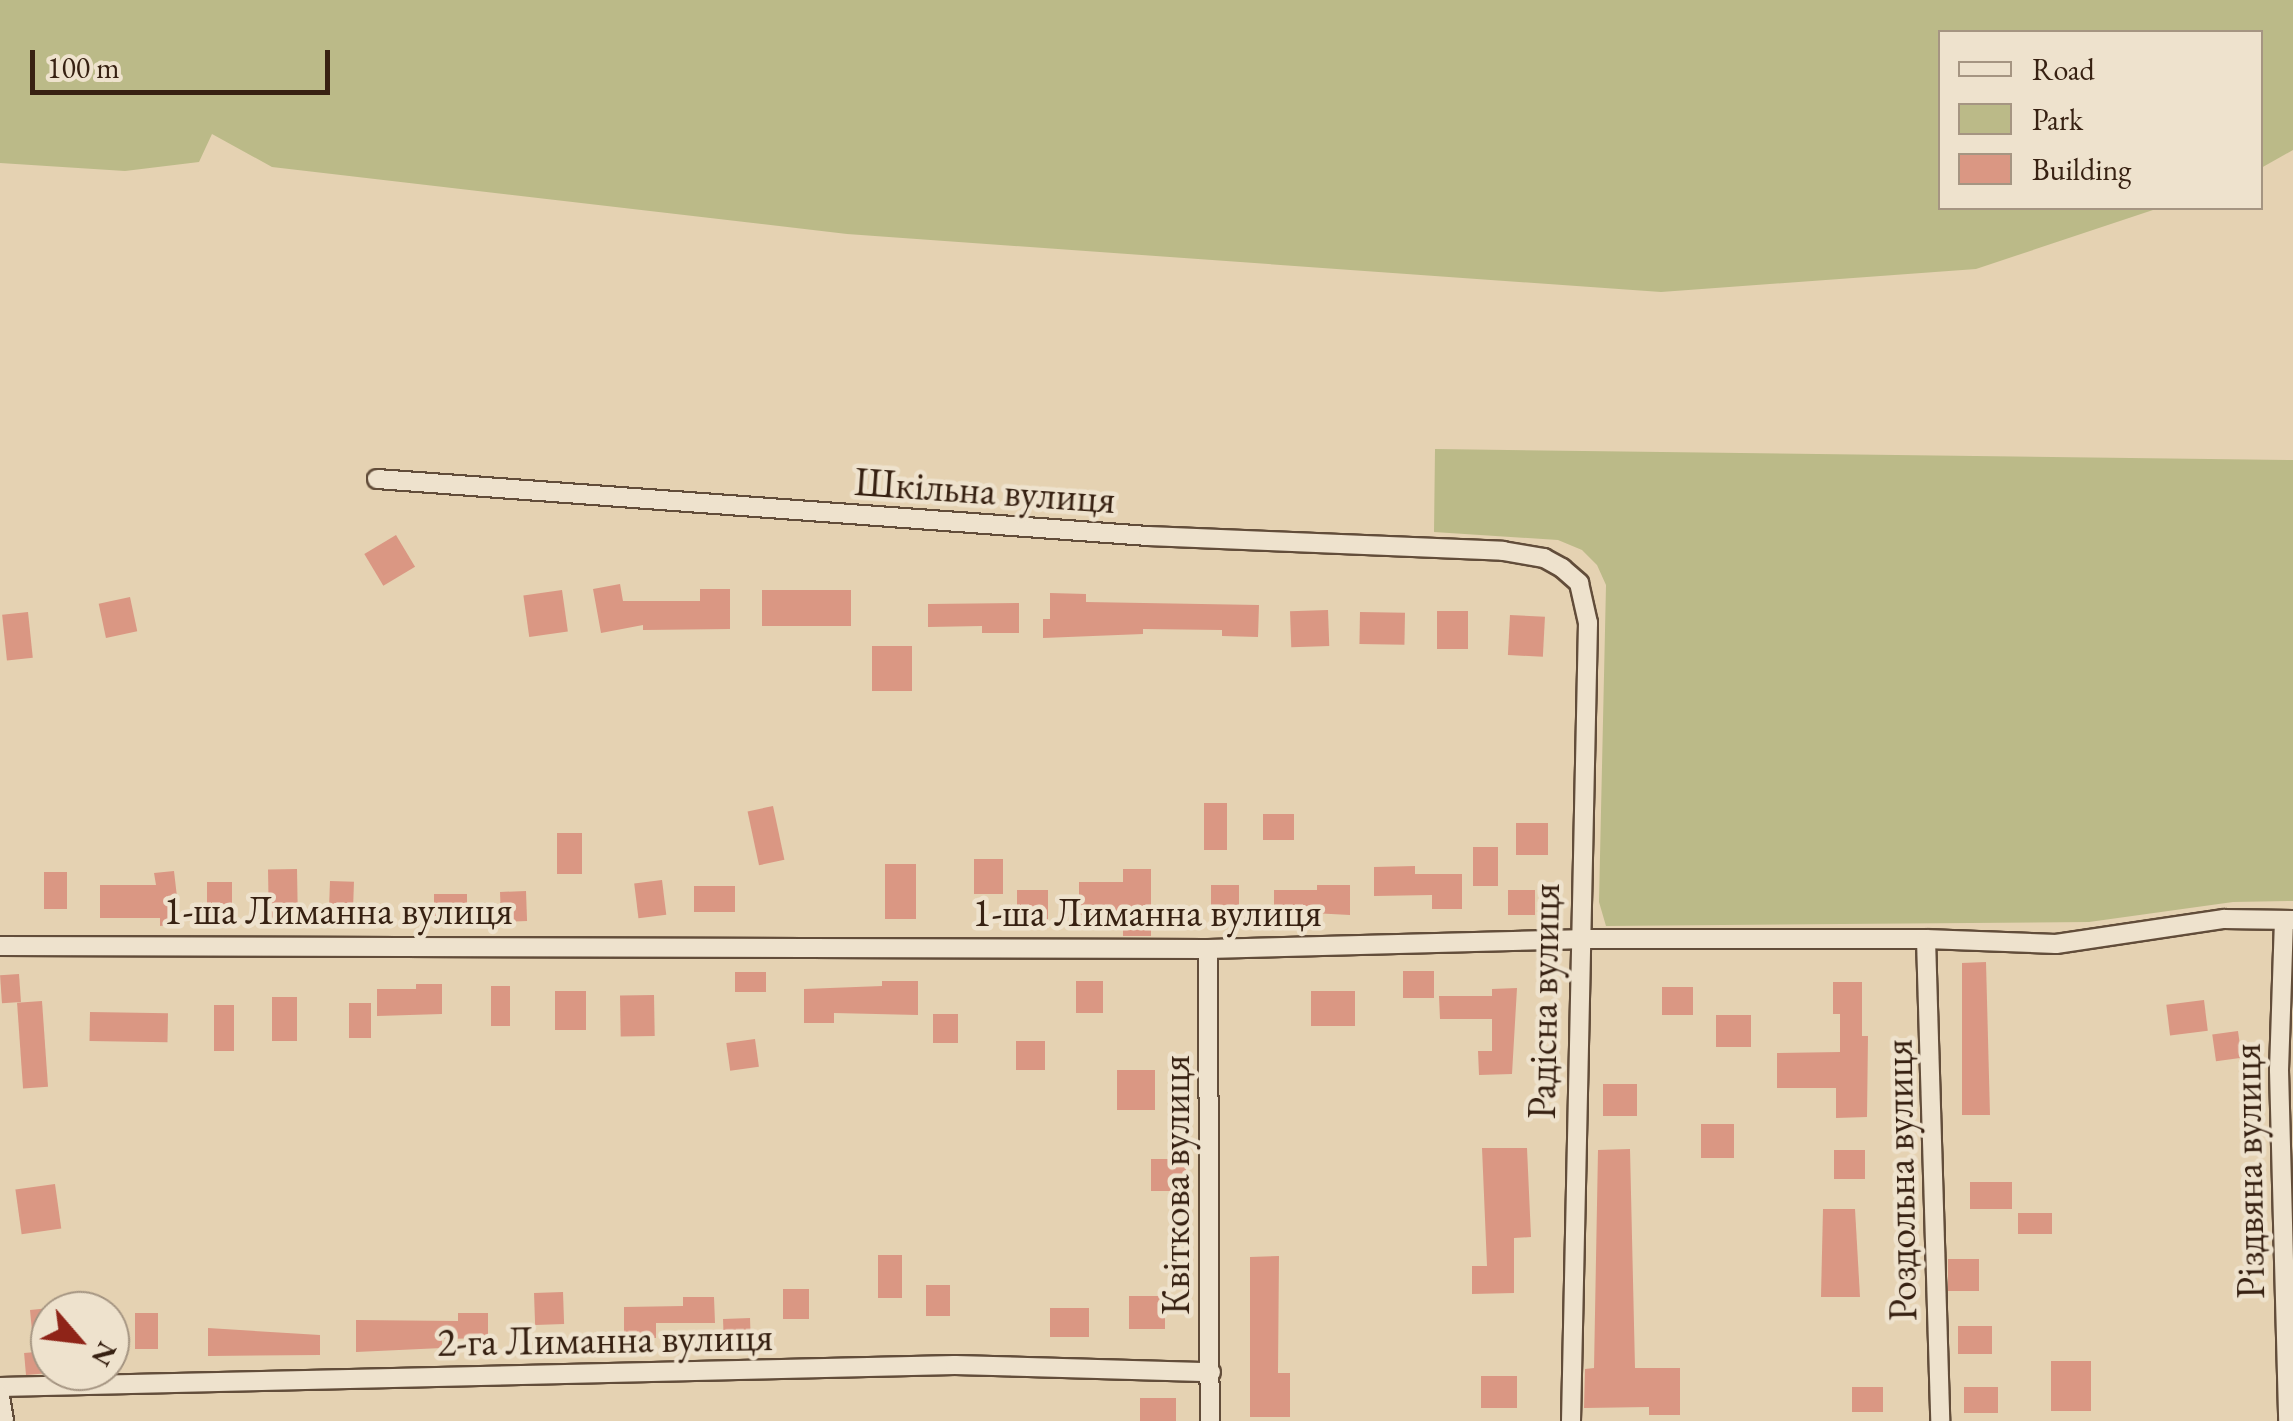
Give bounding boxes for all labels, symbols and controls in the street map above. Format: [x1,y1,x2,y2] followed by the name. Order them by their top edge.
[35,30,335,92] scale bar
[1938,30,2263,210] legend
[47,48,120,87] text: 100 m
[2032,50,2095,89] text: Road
[2032,100,2083,139] text: Park
[2032,150,2131,189] text: Building
[853,457,1117,523] street label: Шкільна вулиця
[1517,882,1569,1120] street label: Радісна вулиця
[163,886,513,934] street label: 1-ша Лиманна вулиця
[972,888,1322,936] street label: 1-ша Лиманна вулиця
[1874,1038,1926,1322] street label: Роздольна вулиця
[2222,1043,2274,1299] street label: Різдвяна вулиця
[1151,1055,1199,1315] street label: Квіткова вулиця
[30,1291,130,1391] north arrow
[437,1312,773,1366] street label: 2-га Лиманна вулиця
[84,1336,126,1373] text: N

